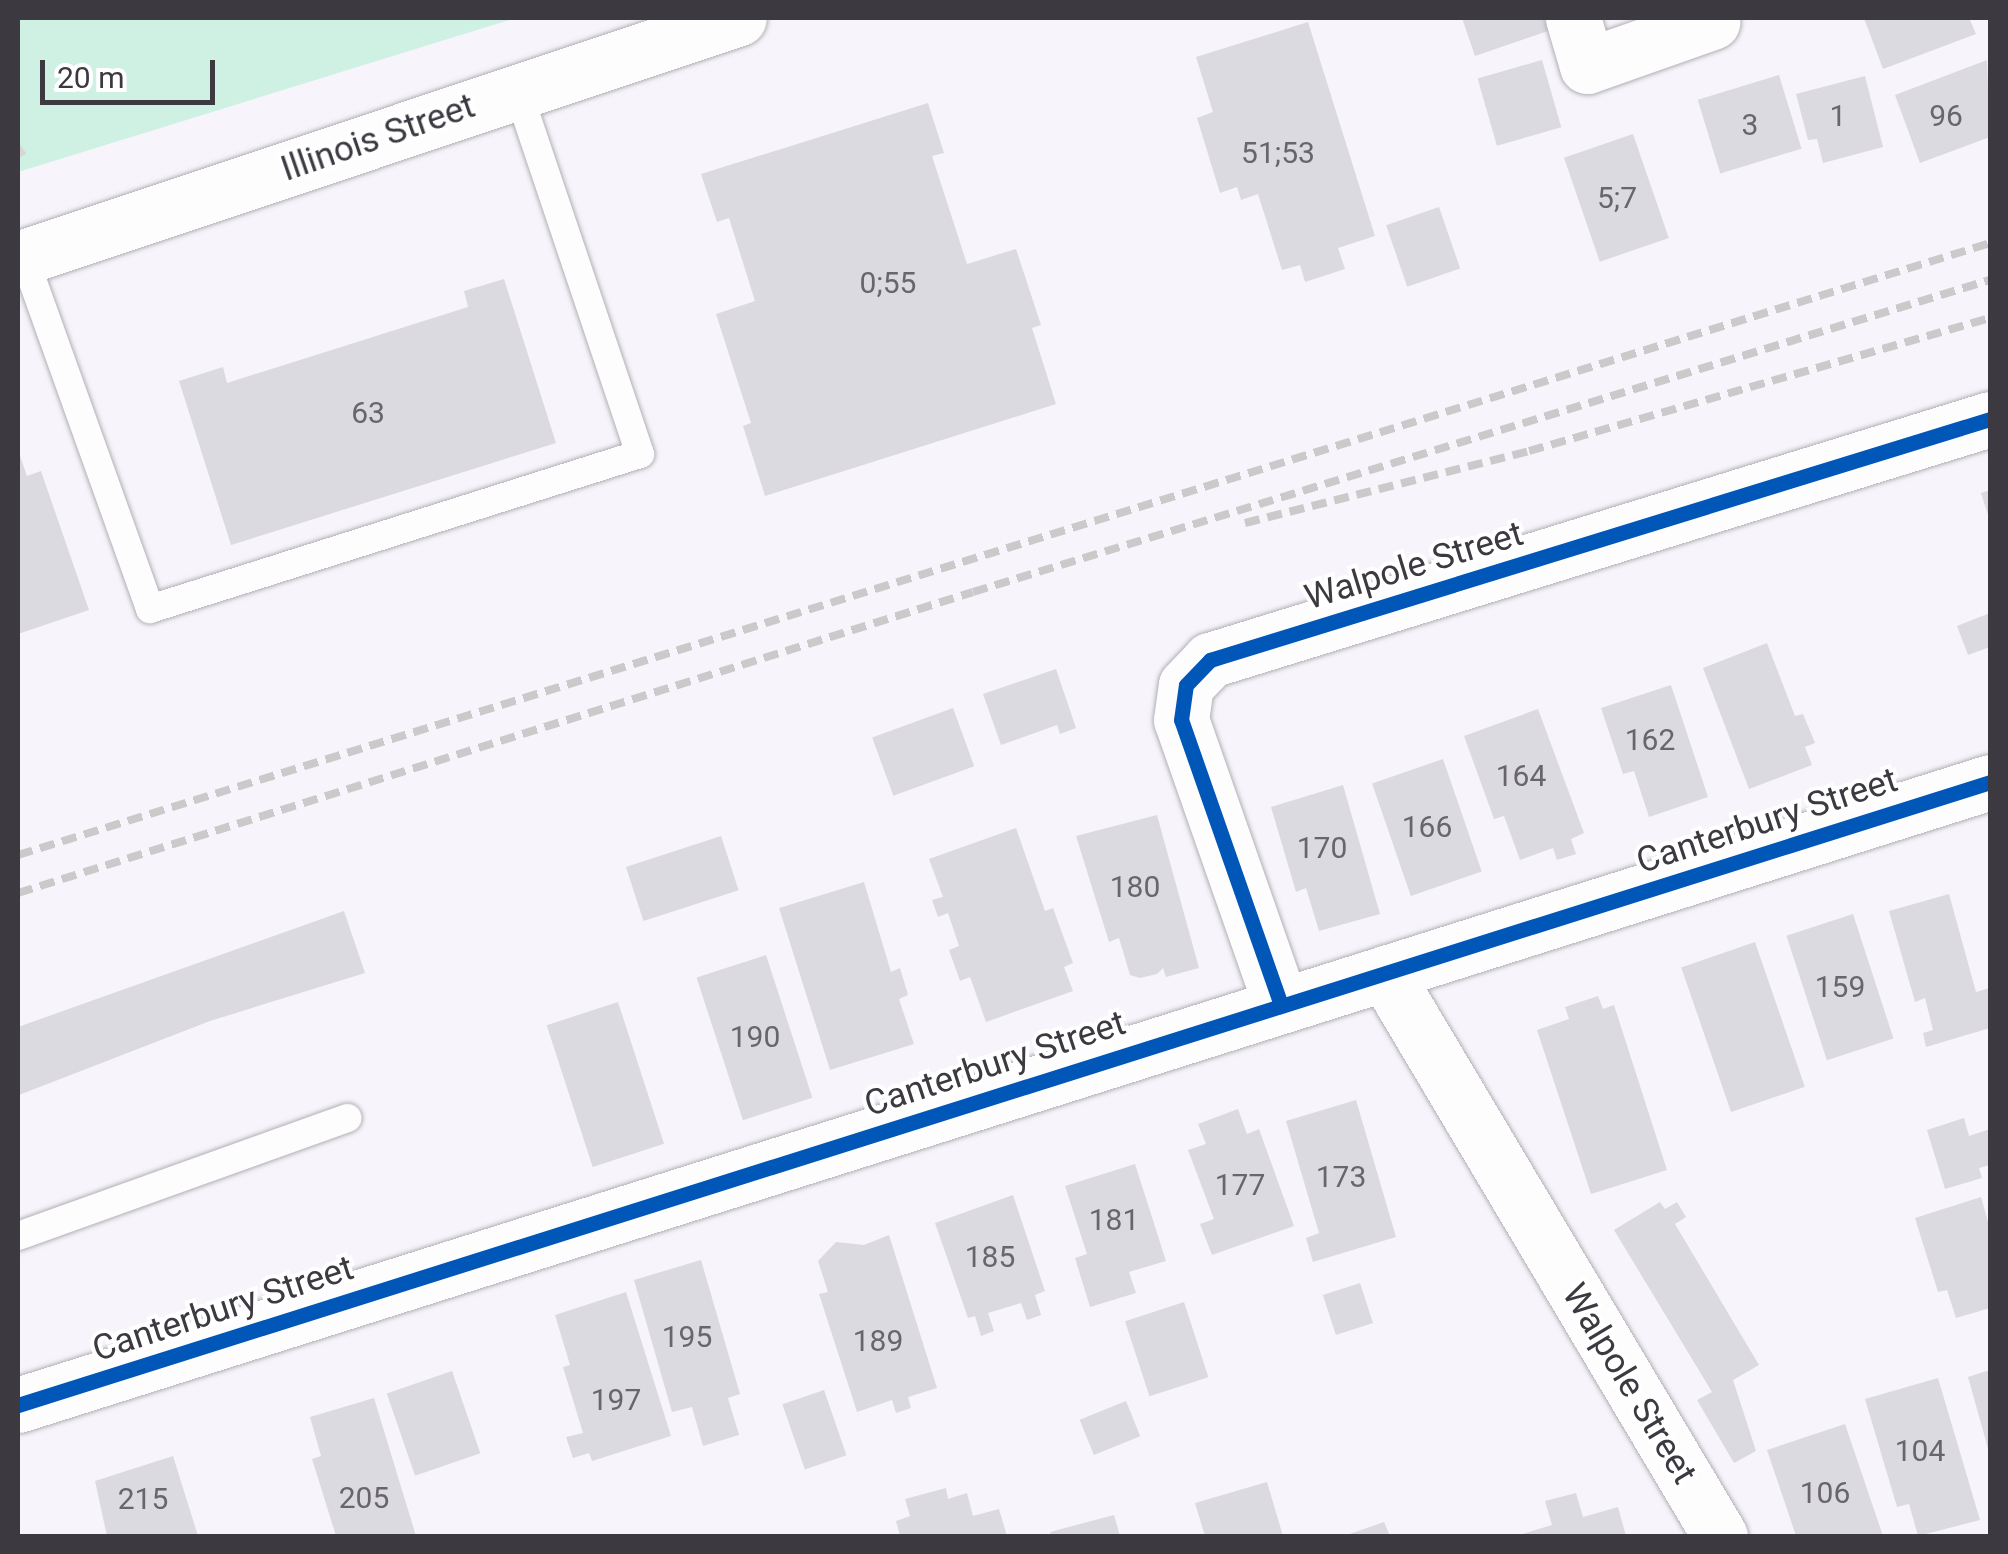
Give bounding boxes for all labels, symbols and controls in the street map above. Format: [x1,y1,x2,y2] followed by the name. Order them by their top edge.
[45,40,220,102] scale bar
[57,60,124,95] text: 20 m
[276,85,480,191] street label: Illinois Street
[1830,98,1846,134] house number: 1
[1929,98,1963,134] house number: 96
[1742,107,1758,143] house number: 3
[1241,135,1315,171] house number: 51;53
[1597,180,1637,216] house number: 5;7
[860,265,916,301] house number: 0;55
[351,395,385,431] house number: 63
[1300,513,1528,619] street label: Walpole Street
[1625,722,1675,758] house number: 162
[1496,758,1546,794] house number: 164
[1631,759,1903,883] street label: Canterbury Street
[1402,809,1452,845] house number: 166
[1297,830,1347,866] house number: 170
[1110,869,1160,905] house number: 180
[1815,969,1865,1005] house number: 159
[859,1002,1131,1126] street label: Canterbury Street
[730,1019,780,1055] house number: 190
[1316,1159,1366,1195] house number: 173
[1215,1167,1265,1203] house number: 177
[1089,1202,1139,1238] house number: 181
[965,1239,1015,1275] house number: 185
[87,1247,359,1371] street label: Canterbury Street
[1553,1276,1705,1492] street label: Walpole Street
[662,1319,712,1355] house number: 195
[853,1323,903,1359] house number: 189
[591,1382,641,1418] house number: 197
[1895,1433,1945,1469] house number: 104
[1800,1475,1850,1511] house number: 106
[339,1480,389,1516] house number: 205
[118,1481,168,1517] house number: 215

